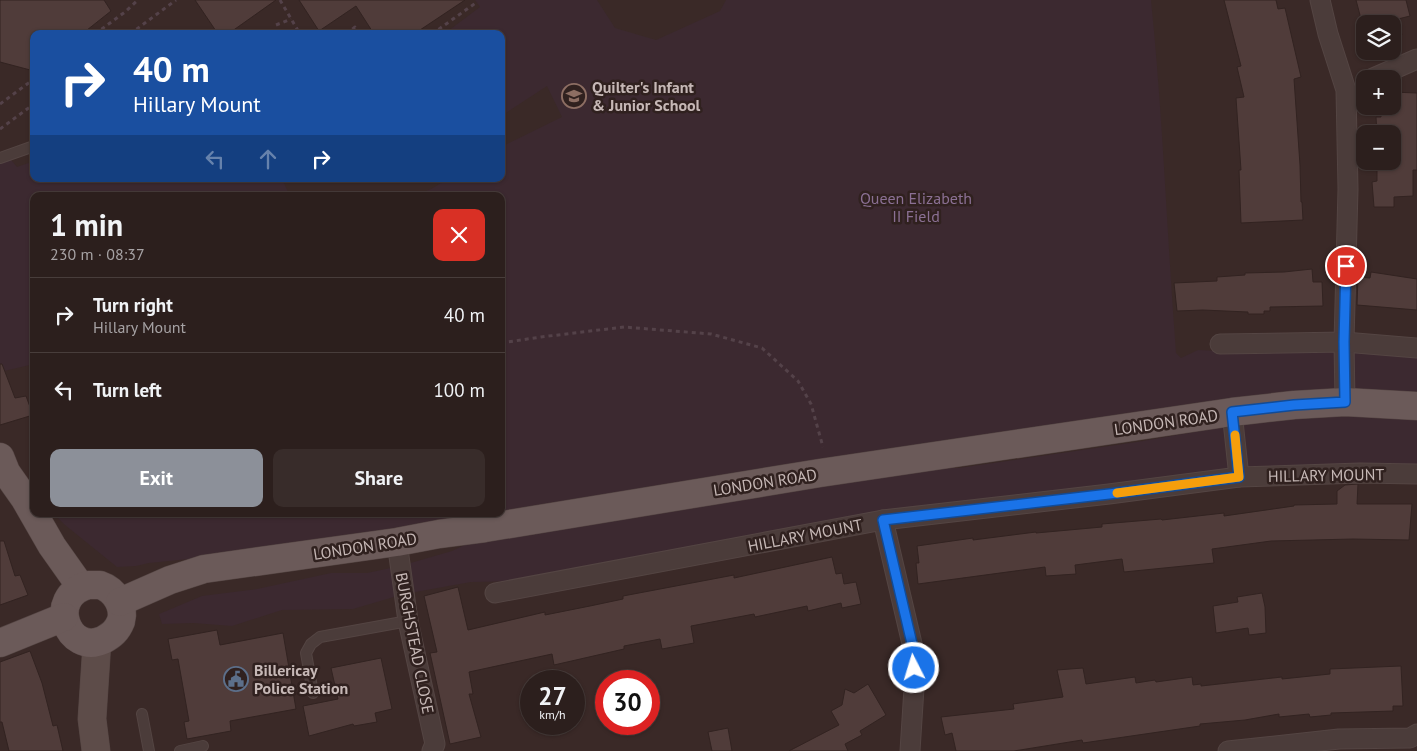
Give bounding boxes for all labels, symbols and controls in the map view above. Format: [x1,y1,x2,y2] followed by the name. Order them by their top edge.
[1356,15,1401,170] map controls
[1356,15,1401,60] button: layers
[133,46,210,92] text: 40 m
[50,50,115,115] icon: right
[1356,70,1401,115] button: +
[592,77,701,115] place label: Quilter's Infant & Junior School
[561,83,587,109] school or university icon: Quilter's Infant & Junior School
[133,90,261,118] text: Hillary Mount
[1356,125,1401,170] button: −
[201,145,229,173] icon: left
[254,145,282,173] icon: ahead
[307,145,335,173] icon: right
[860,188,972,226] park label: Queen Elizabeth II Field
[50,205,123,244] text: 1 min
[433,209,485,261] button: close
[50,244,145,264] text: 230 m · 08:37
[1325,245,1367,287] pin
[1332,252,1360,280] icon: arrive
[93,293,173,317] text: Turn right
[50,301,78,329] icon: right
[444,303,485,327] text: 40 m
[93,317,186,337] text: Hillary Mount
[50,376,78,404] icon: left
[93,378,162,402] text: Turn left
[433,378,485,402] text: 100 m
[1113,405,1219,439] street label: LONDON ROAD
[50,449,263,507] button: Exit
[273,449,485,507] button: Share
[712,464,818,500] street label: LONDON ROAD
[1268,464,1385,486] street label: HILLARY MOUNT
[746,514,864,556] street label: HILLARY MOUNT
[312,528,418,564] street label: LONDON ROAD
[391,571,439,715] street label: BURGHSTEAD CLOSE
[887,641,939,693] position arrow
[254,660,348,698] place label: Billericay Police Station
[223,666,249,692] public building icon: Billericay Police Station
[595,670,660,735] speed limit sign: 30
[538,680,567,712] text: 27
[539,707,566,722] text: km/h

